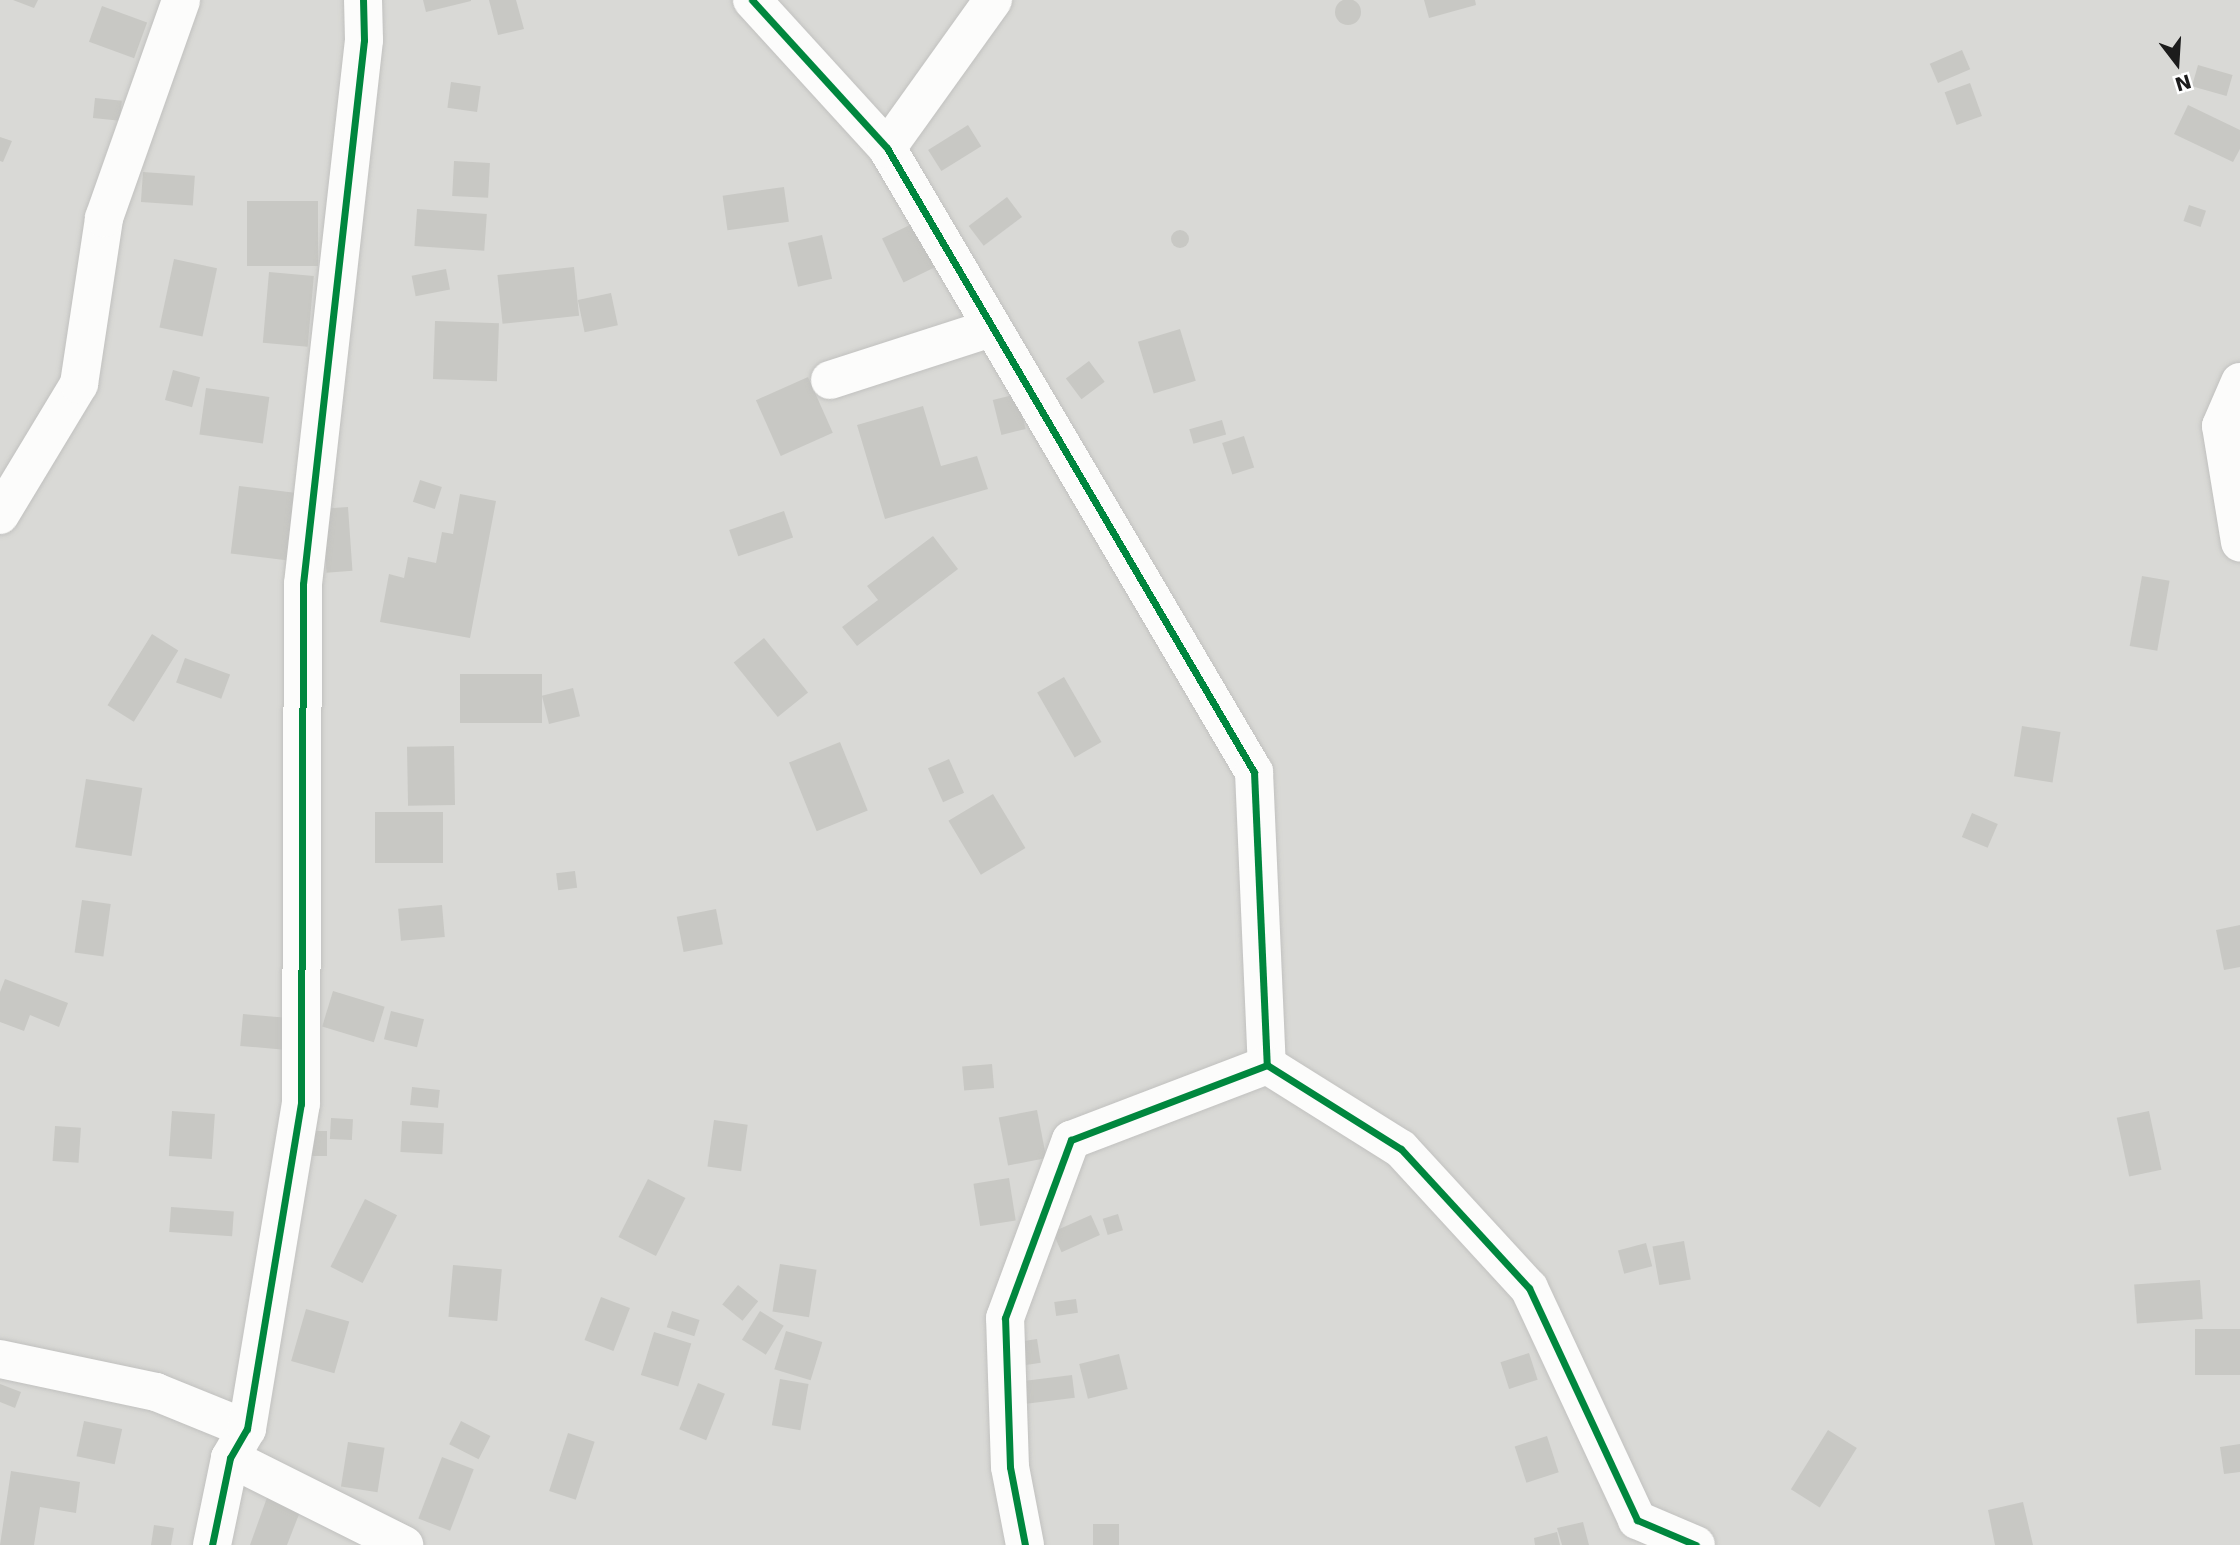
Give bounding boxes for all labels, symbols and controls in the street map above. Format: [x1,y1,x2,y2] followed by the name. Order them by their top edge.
[2142,28,2212,98] north arrow
[2172,70,2194,96] text: N

